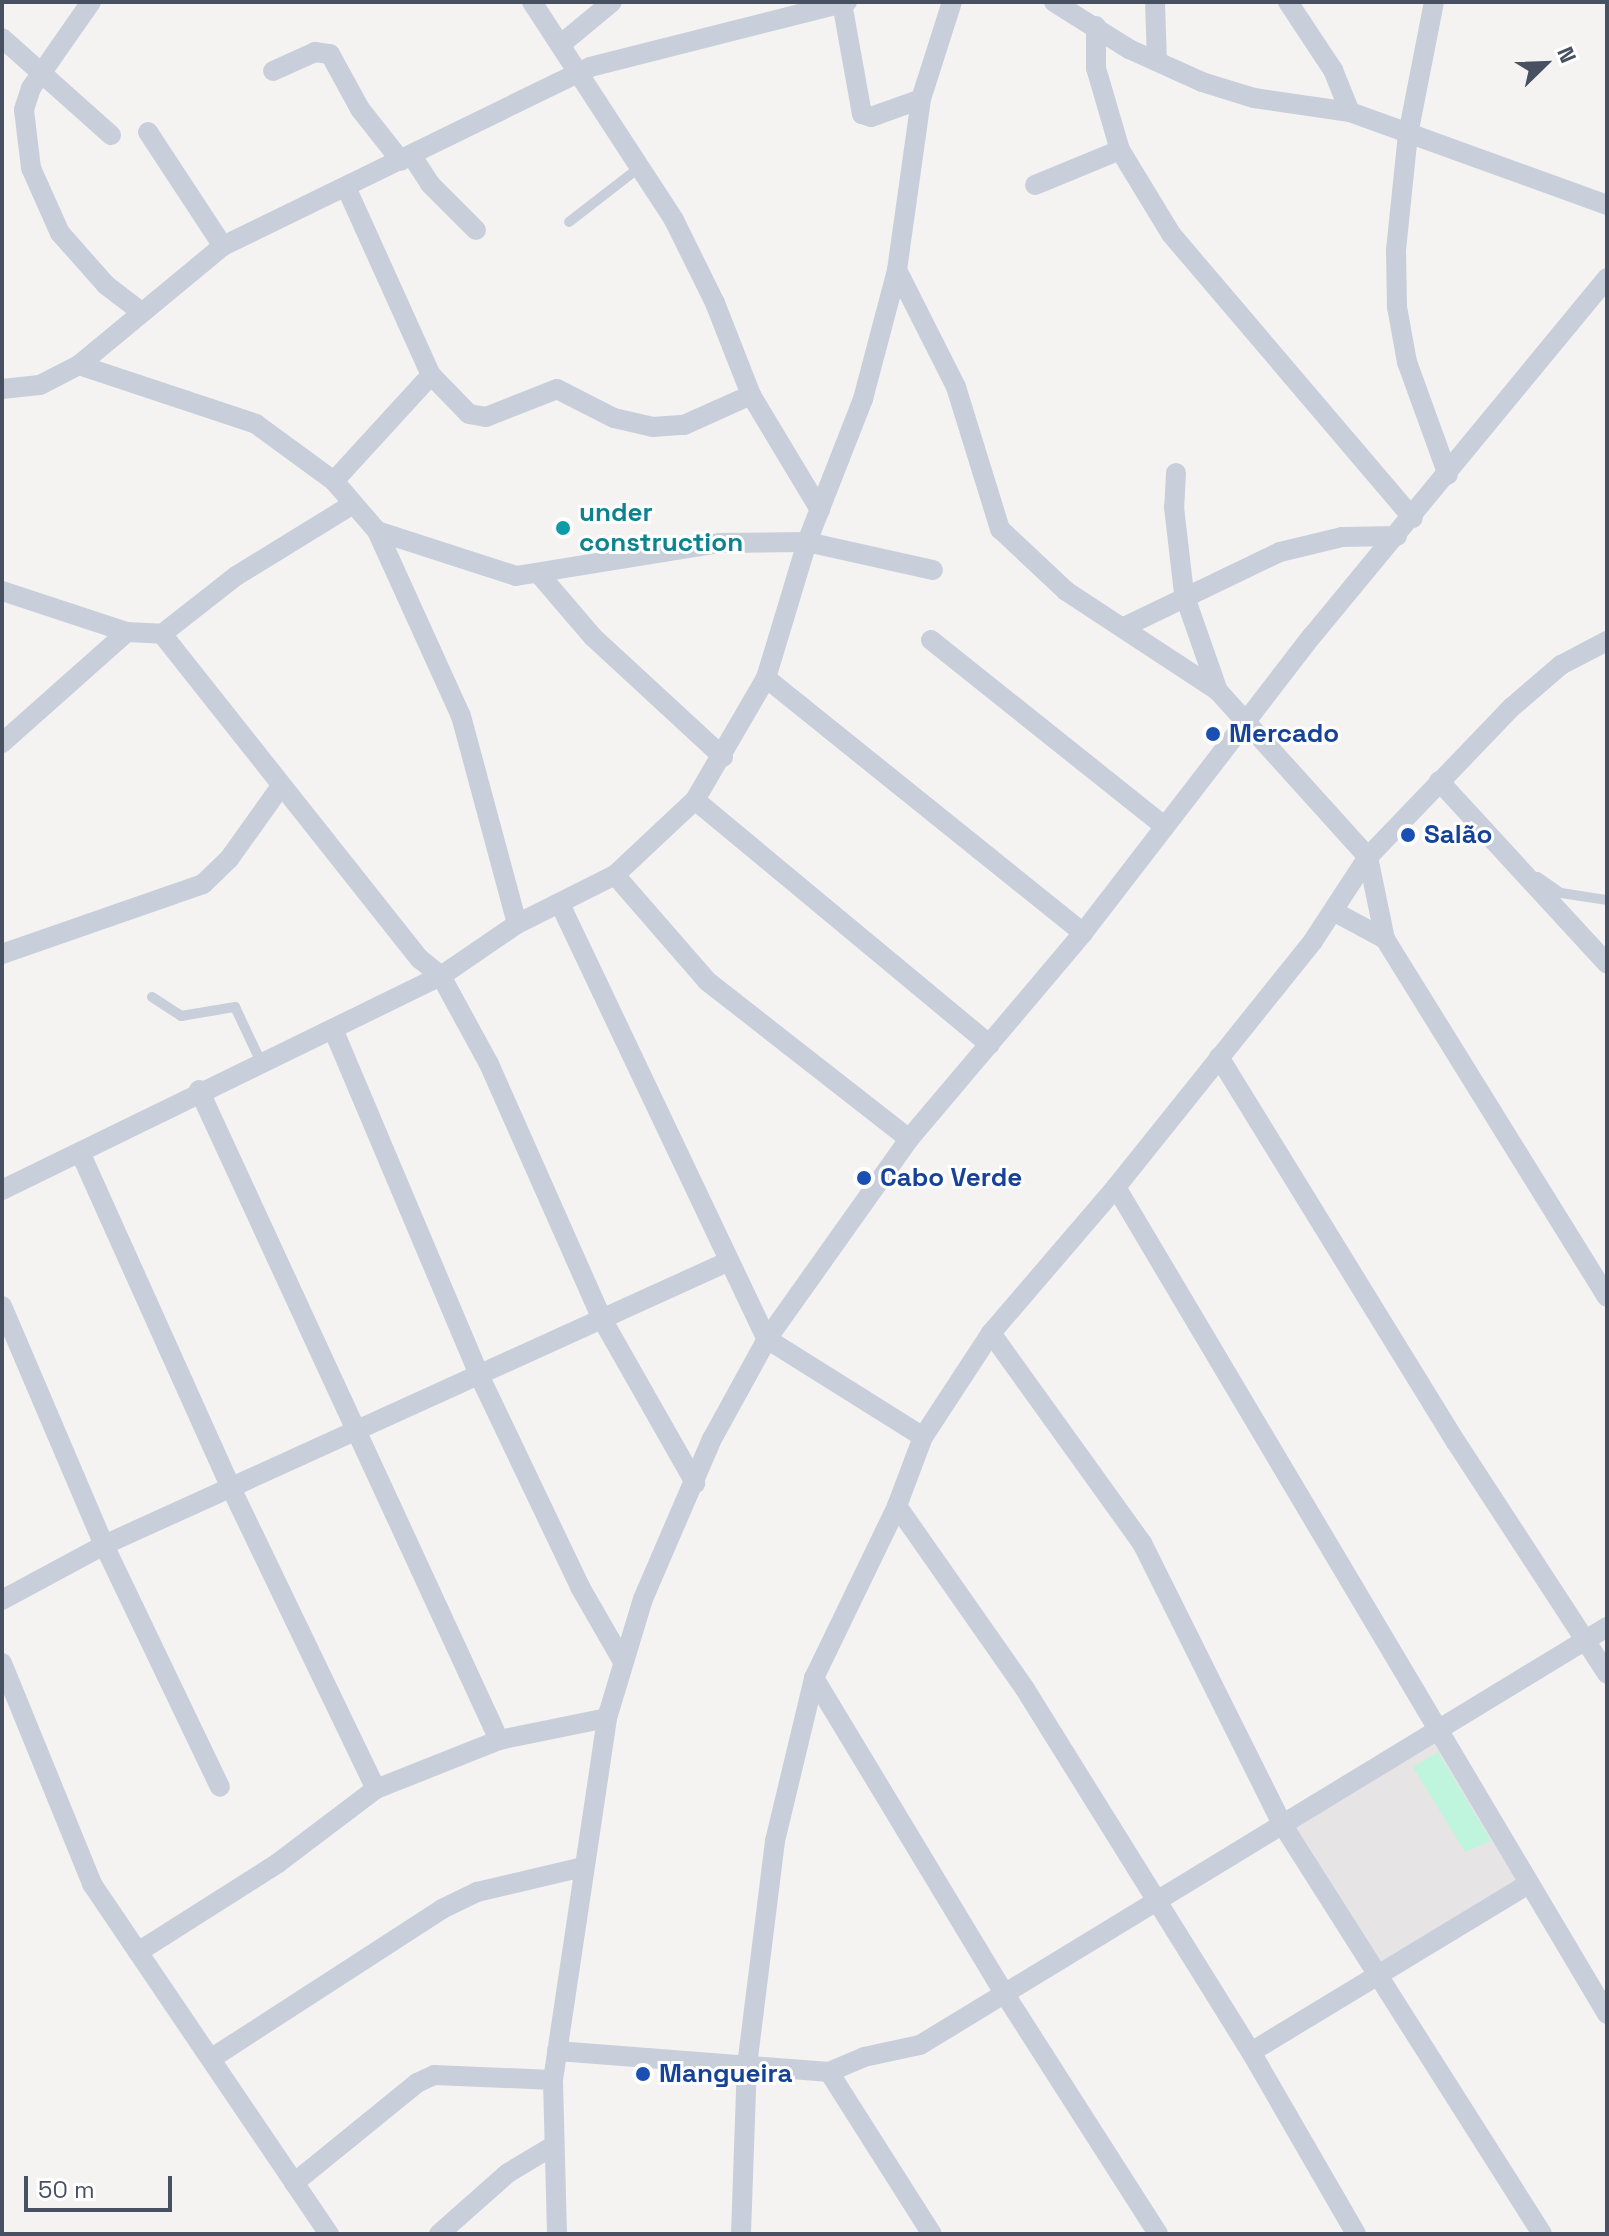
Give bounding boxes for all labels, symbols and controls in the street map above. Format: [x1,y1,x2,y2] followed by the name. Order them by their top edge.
[1505,24,1585,104] north arrow
[1551,42,1583,67] text: N
[579,497,743,558] place label: under construction
[554,519,572,537] marker: under construction
[1229,718,1339,750] place label: Mercado
[1204,725,1222,743] marker: Mercado
[1424,819,1492,851] place label: Salão
[1399,826,1417,844] marker: Salão
[880,1162,1023,1194] place label: Cabo Verde
[855,1169,873,1187] marker: Cabo Verde
[659,2058,793,2090] place label: Mangueira
[634,2065,652,2083] marker: Mangueira
[28,2160,176,2210] scale bar
[38,2174,95,2205] text: 50 m

